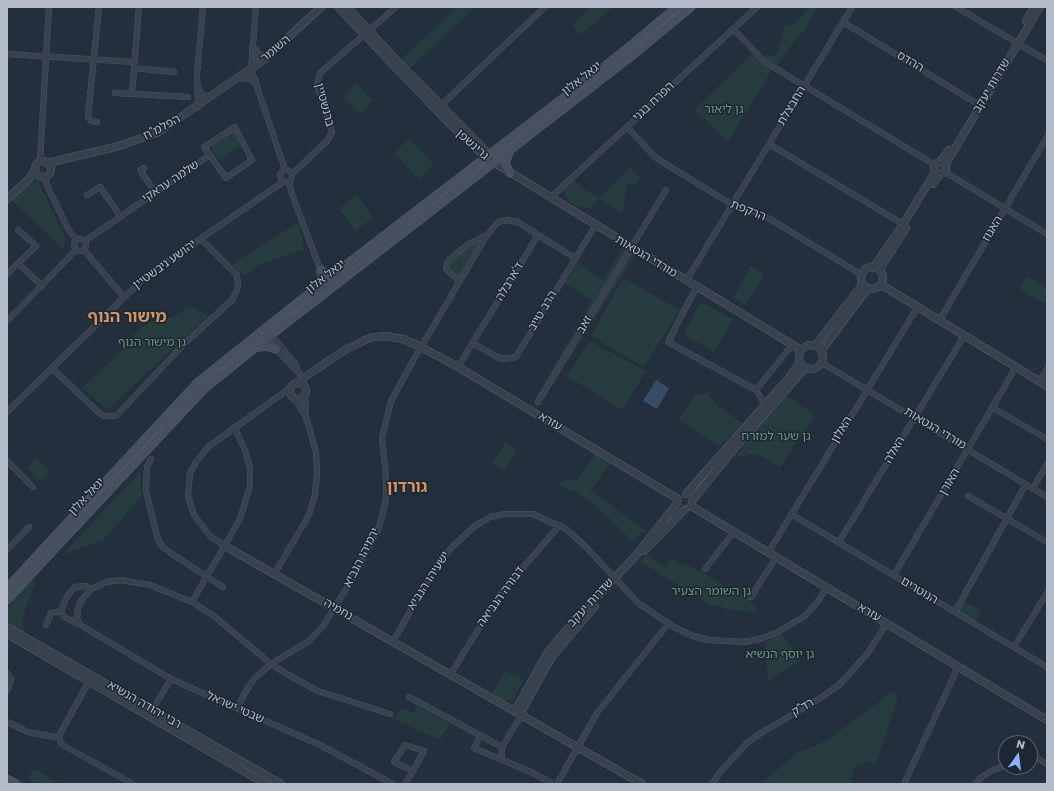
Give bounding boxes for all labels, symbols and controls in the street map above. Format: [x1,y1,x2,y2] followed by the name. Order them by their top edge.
[258,33,294,65] street label: השומר
[894,48,926,76] street label: ההדס
[970,56,1014,116] street label: שדרות יעקב
[559,59,605,99] street label: יגאל אלון
[630,79,678,125] street label: הפרח בגני
[311,82,337,128] street label: ברנשטיין
[775,84,809,128] street label: החבצלת
[705,103,743,117] park label: גן ליאור
[141,112,183,144] street label: הפלמ"ח
[453,127,491,163] street label: גרינשפן
[140,158,202,206] street label: שלמה עראקי
[728,197,768,225] street label: הרקפת
[980,214,1006,244] street label: האגוז
[612,233,680,281] street label: מורדי הגטאות
[131,237,199,293] street label: יהושע גיבשטיין
[303,257,349,297] street label: יגאל אלון
[493,260,527,304] street label: ד'ארבלה
[525,288,561,334] street label: הרב טייב
[87,308,167,328] district label: מישור הנוף
[574,313,596,337] street label: זאב
[118,336,186,350] park label: גן מישור הנוף
[901,405,969,453] street label: מורדי הגטאות
[536,409,564,435] street label: עזרא
[828,414,856,446] street label: האלון
[741,430,811,444] park label: גן שער למזרח
[881,434,909,466] street label: האלה
[936,466,964,498] street label: האורן
[66,475,108,519] street label: יגאל אלון
[387,478,427,498] district label: גורדון
[341,526,383,590] street label: ירמיהו הנביא
[405,549,453,613] street label: ישעיהו הנביא
[474,564,528,630] street label: דבורה הנביאה
[898,574,940,608] street label: הנוטרים
[565,576,617,630] street label: שדרות יעקב
[671,585,751,599] park label: גן השומר הצעיר
[321,596,355,624] street label: נחמיה
[855,600,883,626] street label: עזרא
[746,648,814,662] park label: גן יוסף הנשיא
[105,678,183,732] street label: רבי יהודה הנשיא
[204,689,266,727] street label: שבטי ישראל
[789,696,817,720] street label: רד"ק
[998,735,1038,775] north arrow
[1015,736,1027,753] text: N

